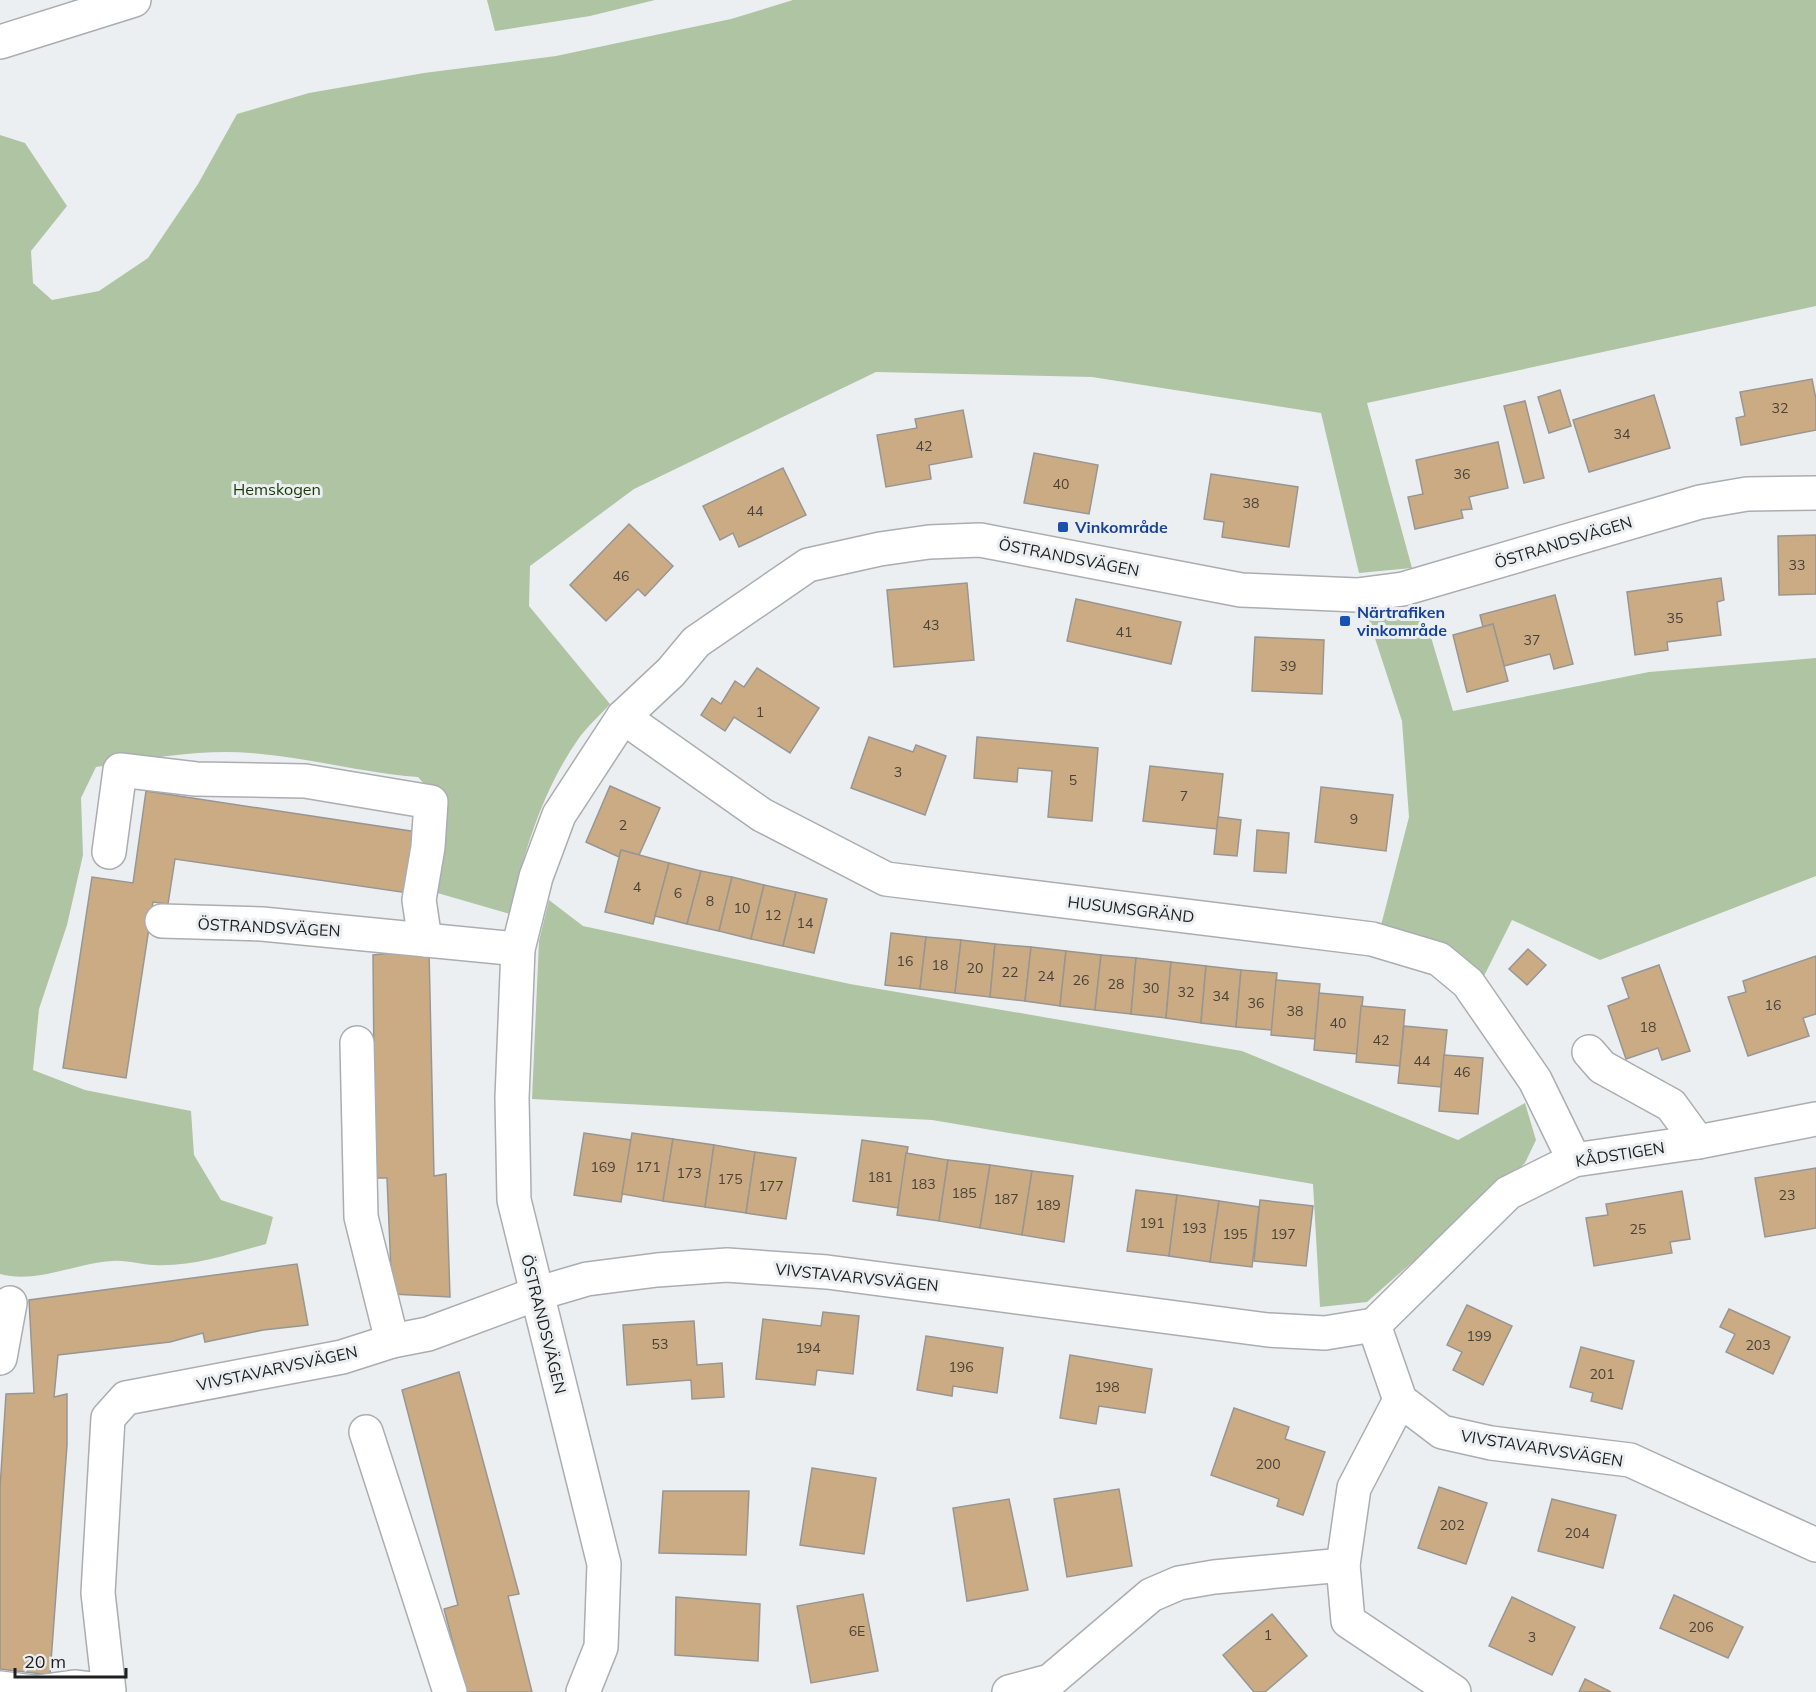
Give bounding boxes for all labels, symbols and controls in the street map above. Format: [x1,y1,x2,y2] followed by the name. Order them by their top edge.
[1772,399,1788,417] house number: 32
[1614,425,1631,443] house number: 34
[916,437,932,455] house number: 42
[1454,465,1470,483] house number: 36
[1053,475,1069,493] house number: 40
[233,479,321,499] park label: Hemskogen
[1243,494,1259,512] house number: 38
[747,502,764,520] house number: 44
[1492,512,1634,572] street label: ÖSTRANDSVÄGEN
[1074,517,1168,537] place label: Vinkområde
[1056,520,1070,534] marker: Vinkområde
[997,534,1141,580] street label: ÖSTRANDSVÄGEN
[1789,556,1805,574] house number: 33
[613,567,629,585] house number: 46
[1356,602,1447,640] place label: Närtrafiken vinkområde
[1667,609,1683,627] house number: 35
[1338,614,1352,628] marker: Närtrafiken vinkområde
[923,616,939,634] house number: 43
[1116,623,1132,641] house number: 41
[1524,631,1540,649] house number: 37
[1280,657,1296,675] house number: 39
[756,703,764,721] house number: 1
[894,763,902,781] house number: 3
[1069,771,1077,789] house number: 5
[1180,787,1188,805] house number: 7
[1350,810,1358,828] house number: 9
[619,816,627,834] house number: 2
[633,878,642,896] house number: 4
[674,884,682,902] house number: 6
[1066,891,1196,927] street label: HUSUMSGRÄND
[706,892,714,910] house number: 8
[734,899,750,917] house number: 10
[765,906,781,924] house number: 12
[197,913,341,941] street label: ÖSTRANDSVÄGEN
[797,914,814,932] house number: 14
[897,952,913,970] house number: 16
[932,956,948,974] house number: 18
[967,959,983,977] house number: 20
[1002,963,1018,981] house number: 22
[1038,967,1055,985] house number: 24
[1073,971,1089,989] house number: 26
[1108,975,1124,993] house number: 28
[1143,979,1159,997] house number: 30
[1178,983,1194,1001] house number: 32
[1213,987,1230,1005] house number: 34
[1248,994,1264,1012] house number: 36
[1765,996,1781,1014] house number: 16
[1287,1002,1303,1020] house number: 38
[1330,1014,1346,1032] house number: 40
[1640,1018,1656,1036] house number: 18
[1373,1031,1389,1049] house number: 42
[1414,1052,1431,1070] house number: 44
[1454,1063,1470,1081] house number: 46
[1574,1137,1666,1171] street label: KÅDSTIGEN
[590,1158,616,1176] house number: 169
[635,1158,661,1176] house number: 171
[676,1164,702,1182] house number: 173
[867,1168,893,1186] house number: 181
[717,1170,743,1188] house number: 175
[910,1175,936,1193] house number: 183
[758,1177,784,1195] house number: 177
[951,1184,977,1202] house number: 185
[1779,1186,1795,1204] house number: 23
[993,1190,1019,1208] house number: 187
[1035,1196,1061,1214] house number: 189
[1139,1214,1165,1232] house number: 191
[1181,1219,1207,1237] house number: 193
[1630,1220,1646,1238] house number: 25
[1222,1225,1248,1243] house number: 195
[1270,1225,1296,1243] house number: 197
[517,1252,571,1396] street label: ÖSTRANDSVÄGEN
[774,1258,940,1296] street label: VIVSTAVARVSVÄGEN
[1466,1327,1492,1345] house number: 199
[652,1335,668,1353] house number: 53
[1745,1336,1771,1354] house number: 203
[795,1339,821,1357] house number: 194
[195,1341,359,1395] street label: VIVSTAVARVSVÄGEN
[948,1358,974,1376] house number: 196
[1589,1365,1615,1383] house number: 201
[1094,1378,1120,1396] house number: 198
[1459,1425,1625,1471] street label: VIVSTAVARVSVÄGEN
[1255,1455,1281,1473] house number: 200
[1439,1516,1465,1534] house number: 202
[1564,1524,1590,1542] house number: 204
[1688,1618,1714,1636] house number: 206
[849,1622,865,1640] house number: 6E
[1264,1626,1272,1644] house number: 1
[1528,1628,1536,1646] house number: 3
[15,1641,126,1679] scale bar
[24,1650,66,1673] text: 20 m

